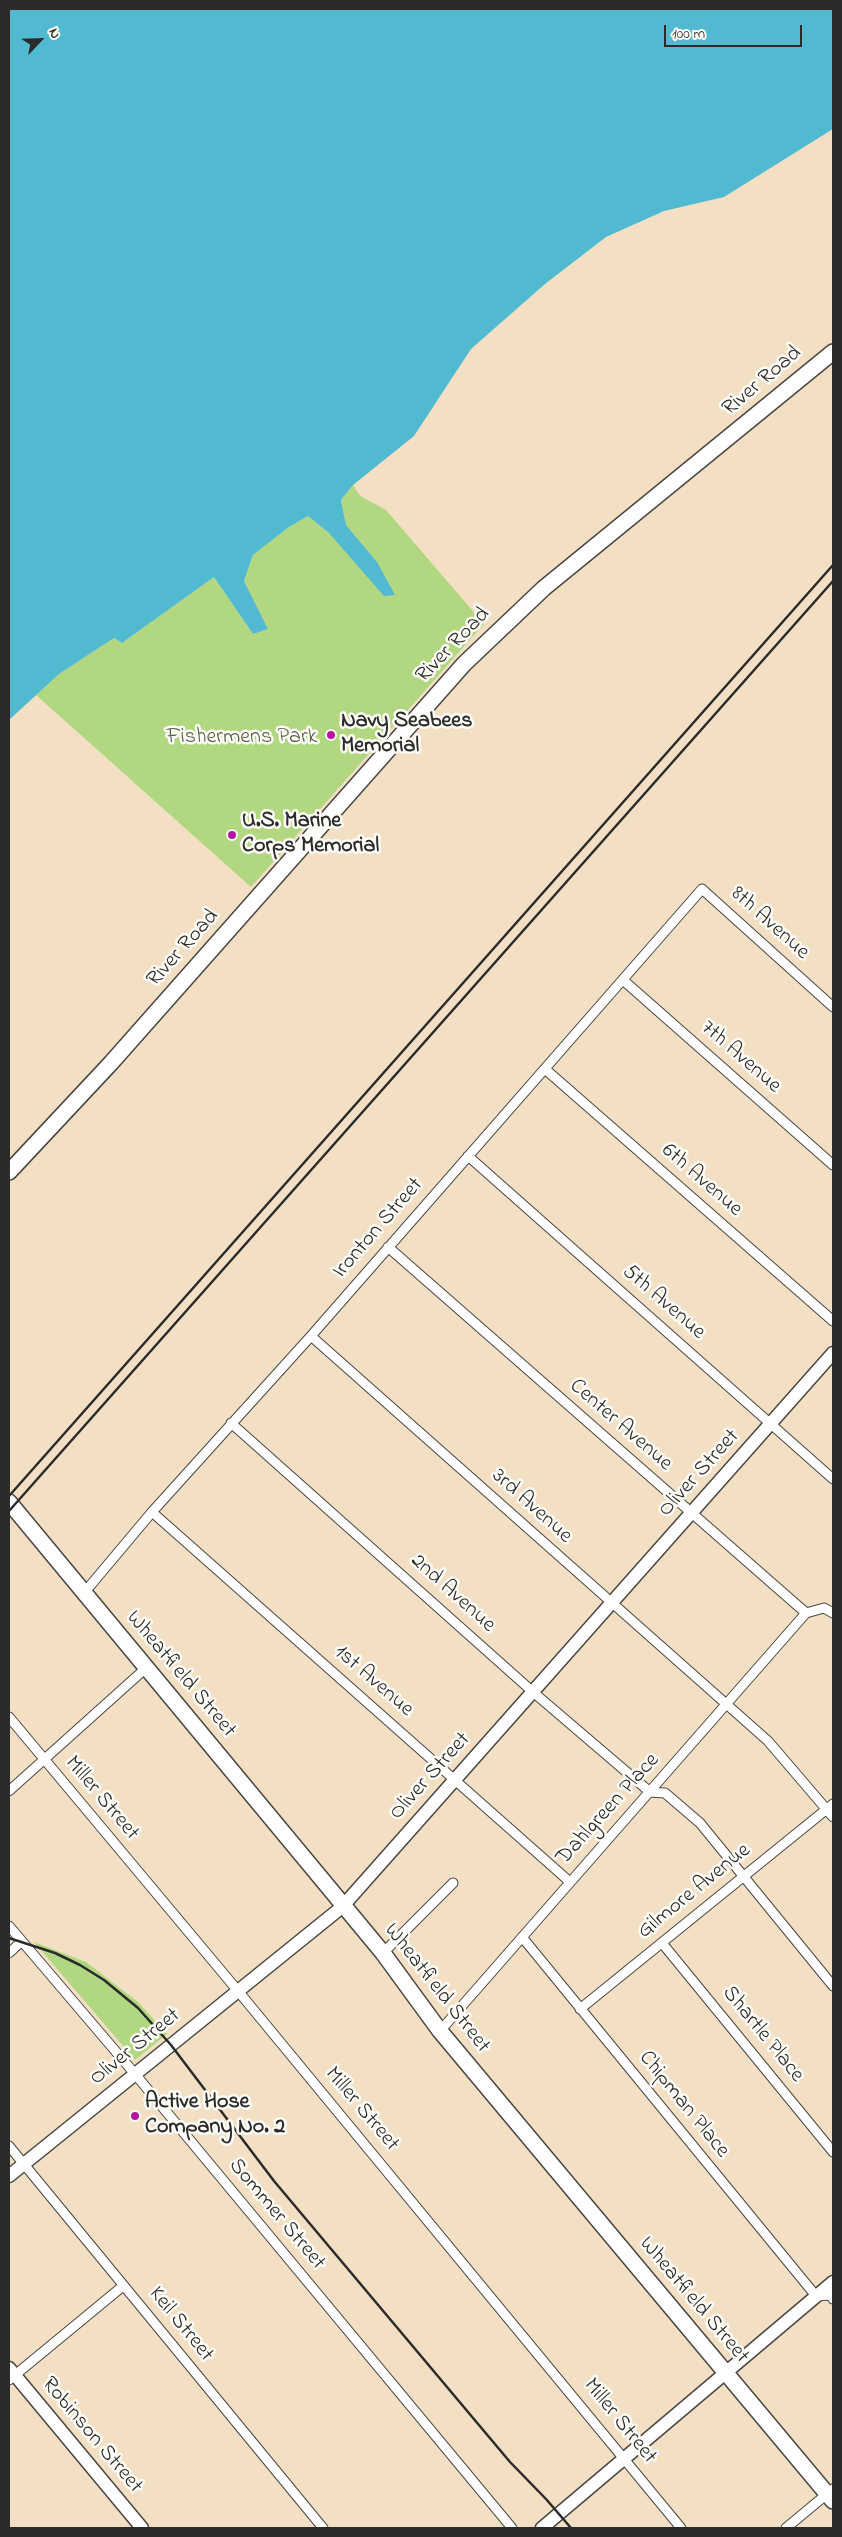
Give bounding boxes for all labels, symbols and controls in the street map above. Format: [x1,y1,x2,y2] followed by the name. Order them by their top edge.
[15,15,65,65] north arrow
[667,15,804,47] scale bar
[672,23,705,45] text: 100 m
[43,25,66,42] text: N
[718,341,808,423] street label: River Road
[411,603,497,689] street label: River Road
[341,709,472,760] place label: Navy Seabees Memorial
[167,725,317,751] park label: Fishermens Park
[325,729,337,741] marker: Navy Seabees Memorial
[242,809,379,860] place label: U.S. Marine Corps Memorial
[226,829,238,841] marker: U.S. Marine Corps Memorial
[724,882,814,966] street label: 8th Avenue
[142,905,226,993] street label: River Road
[694,1016,786,1100] street label: 7th Avenue
[655,1139,747,1223] street label: 6th Avenue
[328,1173,430,1285] street label: Ironton Street
[616,1260,710,1346] street label: 5th Avenue
[563,1374,677,1478] street label: Center Avenue
[654,1425,746,1523] street label: Oliver Street
[485,1464,577,1550] street label: 3rd Avenue
[404,1549,500,1639] street label: 2nd Avenue
[119,1606,241,1744] street label: Wheatfield Street
[328,1640,418,1724] street label: 1st Avenue
[385,1728,477,1826] street label: Oliver Street
[552,1749,666,1871] street label: Dahlgreen Place
[58,1751,144,1847] street label: Miller Street
[633,1838,757,1946] street label: Gilmore Avenue
[377,1919,495,2059] street label: Wheatfield Street
[715,1981,809,2089] street label: Shartle Place
[85,2003,187,2093] street label: Oliver Street
[632,2046,734,2164] street label: Chipman Place
[318,2062,404,2158] street label: Miller Street
[145,2090,285,2142] place label: Active Hose Company No. 2
[129,2110,141,2122] marker: Active Hose Company No. 2
[222,2154,330,2276] street label: Sommer Street
[632,2232,754,2370] street label: Wheatfield Street
[142,2282,218,2368] street label: Keil Street
[35,2372,147,2500] street label: Robinson Street
[577,2374,661,2470] street label: Miller Street

